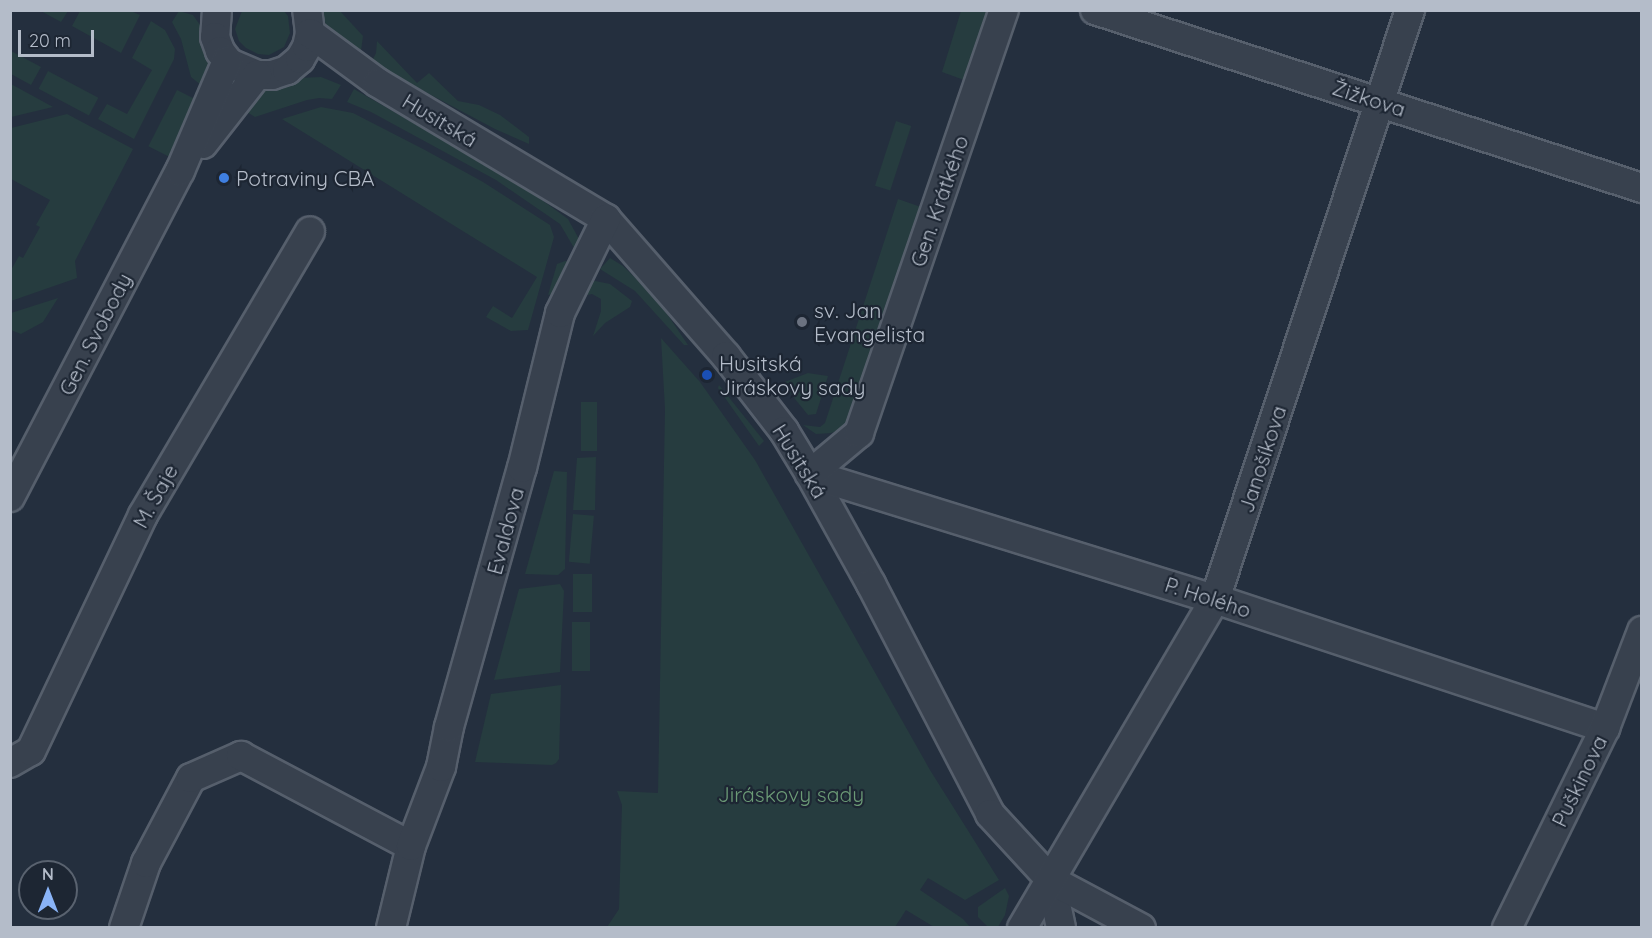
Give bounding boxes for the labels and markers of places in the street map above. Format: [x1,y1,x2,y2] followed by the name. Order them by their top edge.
[236,165,375,191] place label: Potraviny CBA
[217,171,231,185] marker: Potraviny CBA
[814,297,925,347] place label: sv. Jan Evangelista
[795,315,809,329] marker: sv. Jan Evangelista
[719,350,865,400] place label: Husitská Jiráskovy sady
[700,368,714,382] marker: Husitská Jiráskovy sady

